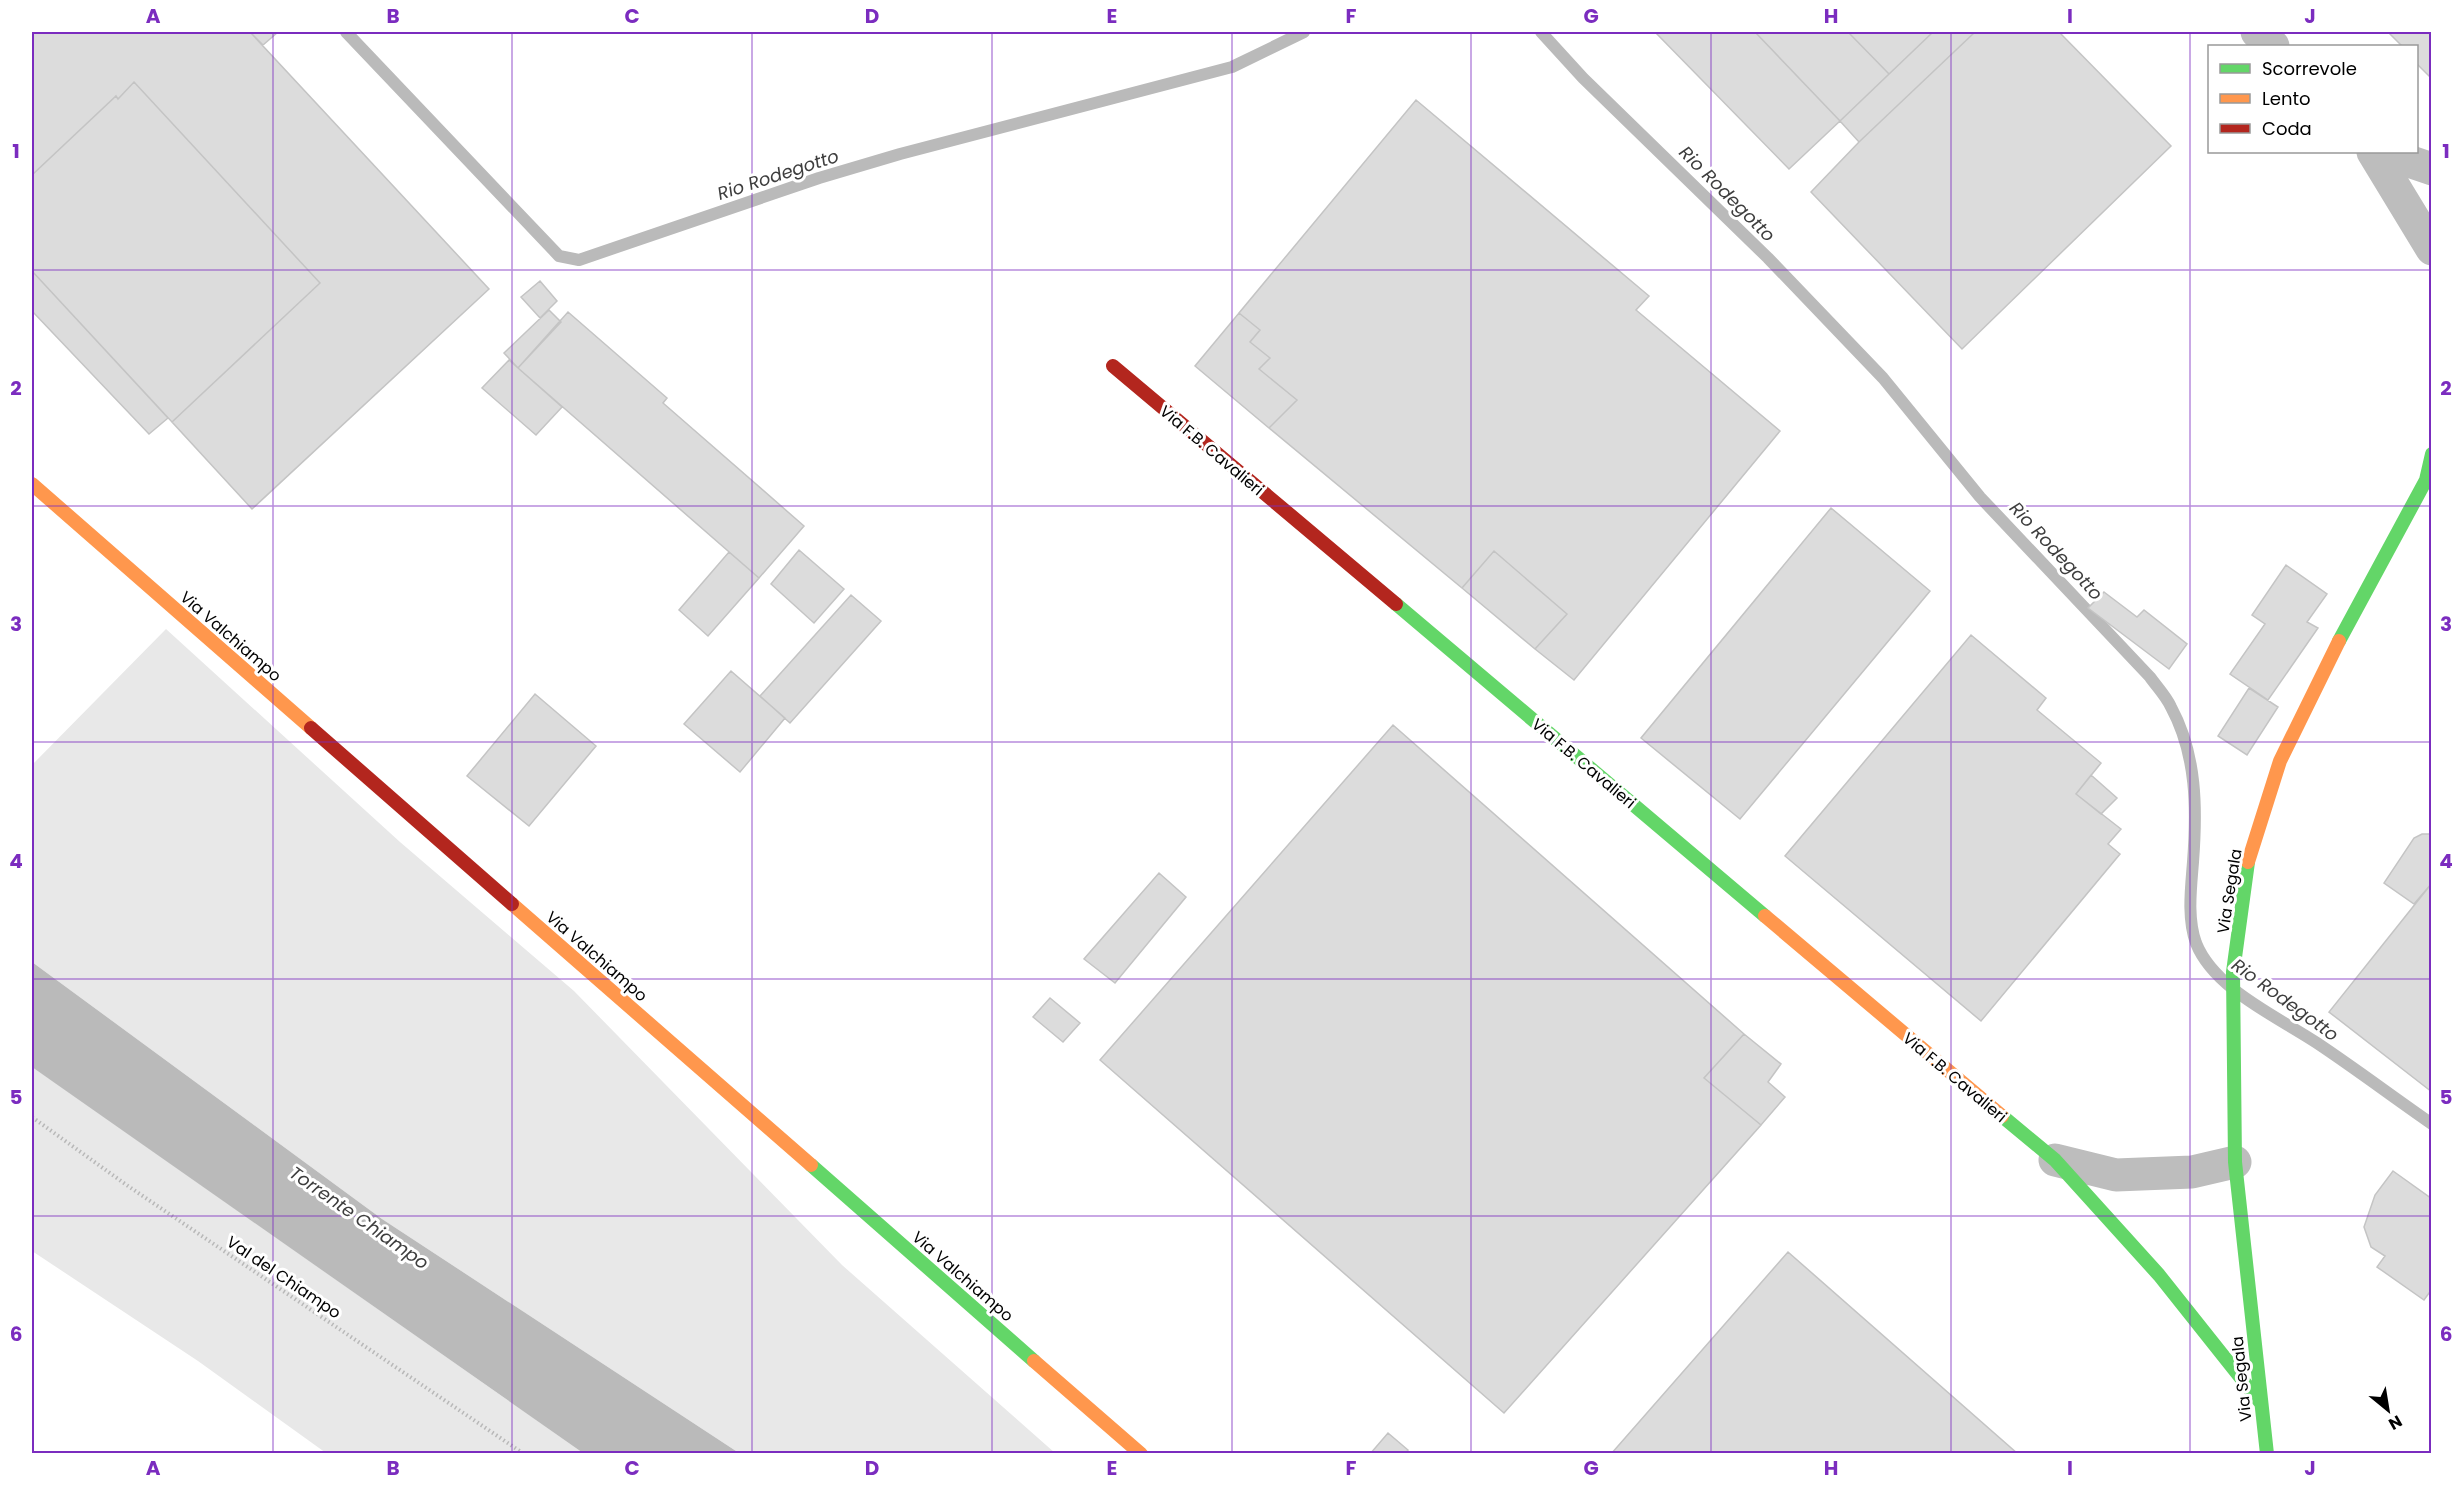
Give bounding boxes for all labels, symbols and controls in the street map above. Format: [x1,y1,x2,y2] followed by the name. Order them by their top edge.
[146,2,161,30] text: A
[386,2,400,30] text: B
[624,2,640,30] text: C
[865,2,879,30] text: D
[1107,2,1117,30] text: E
[1346,2,1357,30] text: F
[1583,2,1599,30] text: G
[1824,2,1838,30] text: H
[2067,2,2073,30] text: I
[2304,2,2316,30] text: J
[2208,45,2418,153] legend
[2262,56,2357,81] text: Scorrevole
[2262,86,2311,111] text: Lento
[2262,116,2312,141] text: Coda
[12,137,20,165] text: 1
[2442,137,2450,165] text: 1
[1674,140,1781,247] water label: Rio Rodegotto
[714,143,842,206] water label: Rio Rodegotto
[10,374,22,402] text: 2
[2440,374,2452,402] text: 2
[1155,400,1269,501] street label: Via F.B. Cavalieri
[2004,496,2109,605] water label: Rio Rodegotto
[175,586,286,687] street label: Via Valchiampo
[10,610,22,638] text: 3
[2440,610,2452,638] text: 3
[1527,713,1641,814] street label: Via F.B. Cavalieri
[9,847,23,875] text: 4
[2211,847,2248,935] street label: Via Segala
[2439,847,2453,875] text: 4
[541,906,652,1007] street label: Via Valchiampo
[2227,952,2344,1047] water label: Rio Rodegotto
[1898,1027,2012,1128] street label: Via F.B. Cavalieri
[10,1083,23,1111] text: 5
[2440,1083,2453,1111] text: 5
[285,1160,434,1275] water label: Torrente Chiampo
[907,1226,1018,1327] street label: Via Valchiampo
[222,1231,346,1324] street label: Val del Chiampo
[10,1320,22,1348] text: 6
[2440,1320,2452,1348] text: 6
[2226,1335,2257,1423] street label: Via Segala
[2358,1380,2418,1440] north arrow
[2384,1410,2406,1436] text: N
[146,1454,161,1482] text: A
[386,1454,400,1482] text: B
[624,1454,640,1482] text: C
[865,1454,879,1482] text: D
[1107,1454,1117,1482] text: E
[1346,1454,1357,1482] text: F
[1583,1454,1599,1482] text: G
[1824,1454,1838,1482] text: H
[2067,1454,2073,1482] text: I
[2304,1454,2316,1482] text: J

